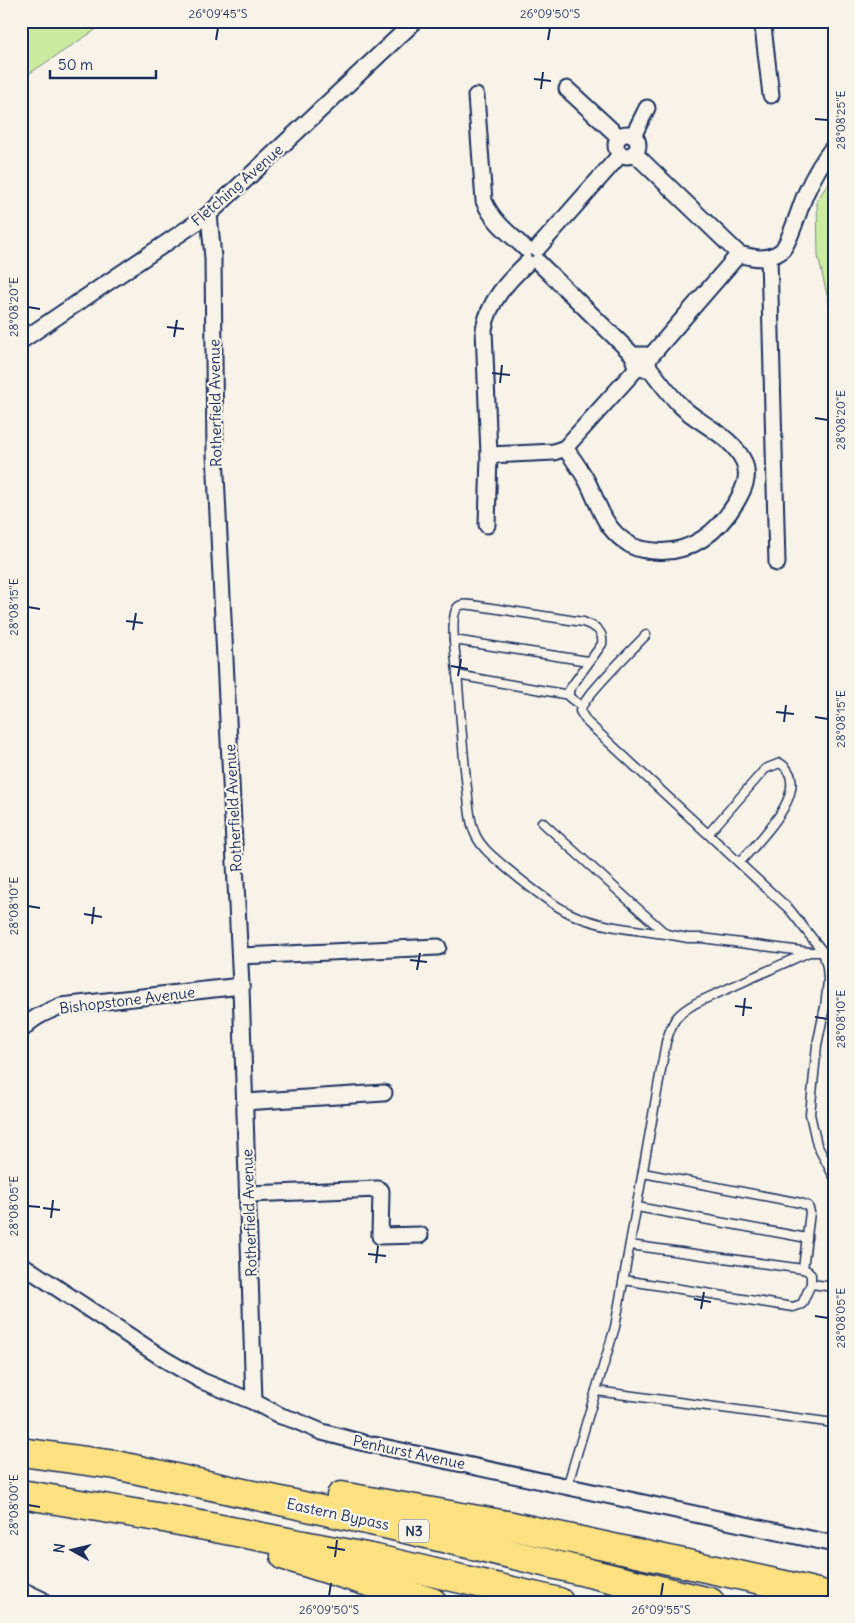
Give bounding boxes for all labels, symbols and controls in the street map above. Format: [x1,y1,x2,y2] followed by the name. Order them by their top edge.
[189,6,248,21] text: 26°09'45"S
[520,6,580,21] text: 26°09'50"S
[50,48,156,80] scale bar
[58,55,93,74] text: 50 m
[833,90,848,150] text: 28°08'25"E
[187,140,287,230] street label: Fletching Avenue
[6,277,21,337] text: 28°08'20"E
[204,339,226,467] street label: Rotherfield Avenue
[833,390,848,450] text: 28°08'20"E
[6,578,21,636] text: 28°08'15"E
[833,690,848,748] text: 28°08'15"E
[220,744,246,872] street label: Rotherfield Avenue
[6,877,21,935] text: 28°08'10"E
[58,982,196,1018] street label: Bishopstone Avenue
[833,990,848,1048] text: 28°08'10"E
[237,1149,261,1277] street label: Rotherfield Avenue
[6,1176,21,1236] text: 28°08'05"E
[833,1288,848,1348] text: 28°08'05"E
[351,1431,467,1473] street label: Penhurst Avenue
[6,1474,21,1536] text: 28°08'00"E
[285,1494,391,1534] street label: Eastern Bypass
[399,1520,429,1542] road number: N3
[48,1526,98,1576] north arrow
[50,1542,69,1554] text: N
[299,1602,359,1617] text: 26°09'50"S
[631,1602,691,1617] text: 26°09'55"S

